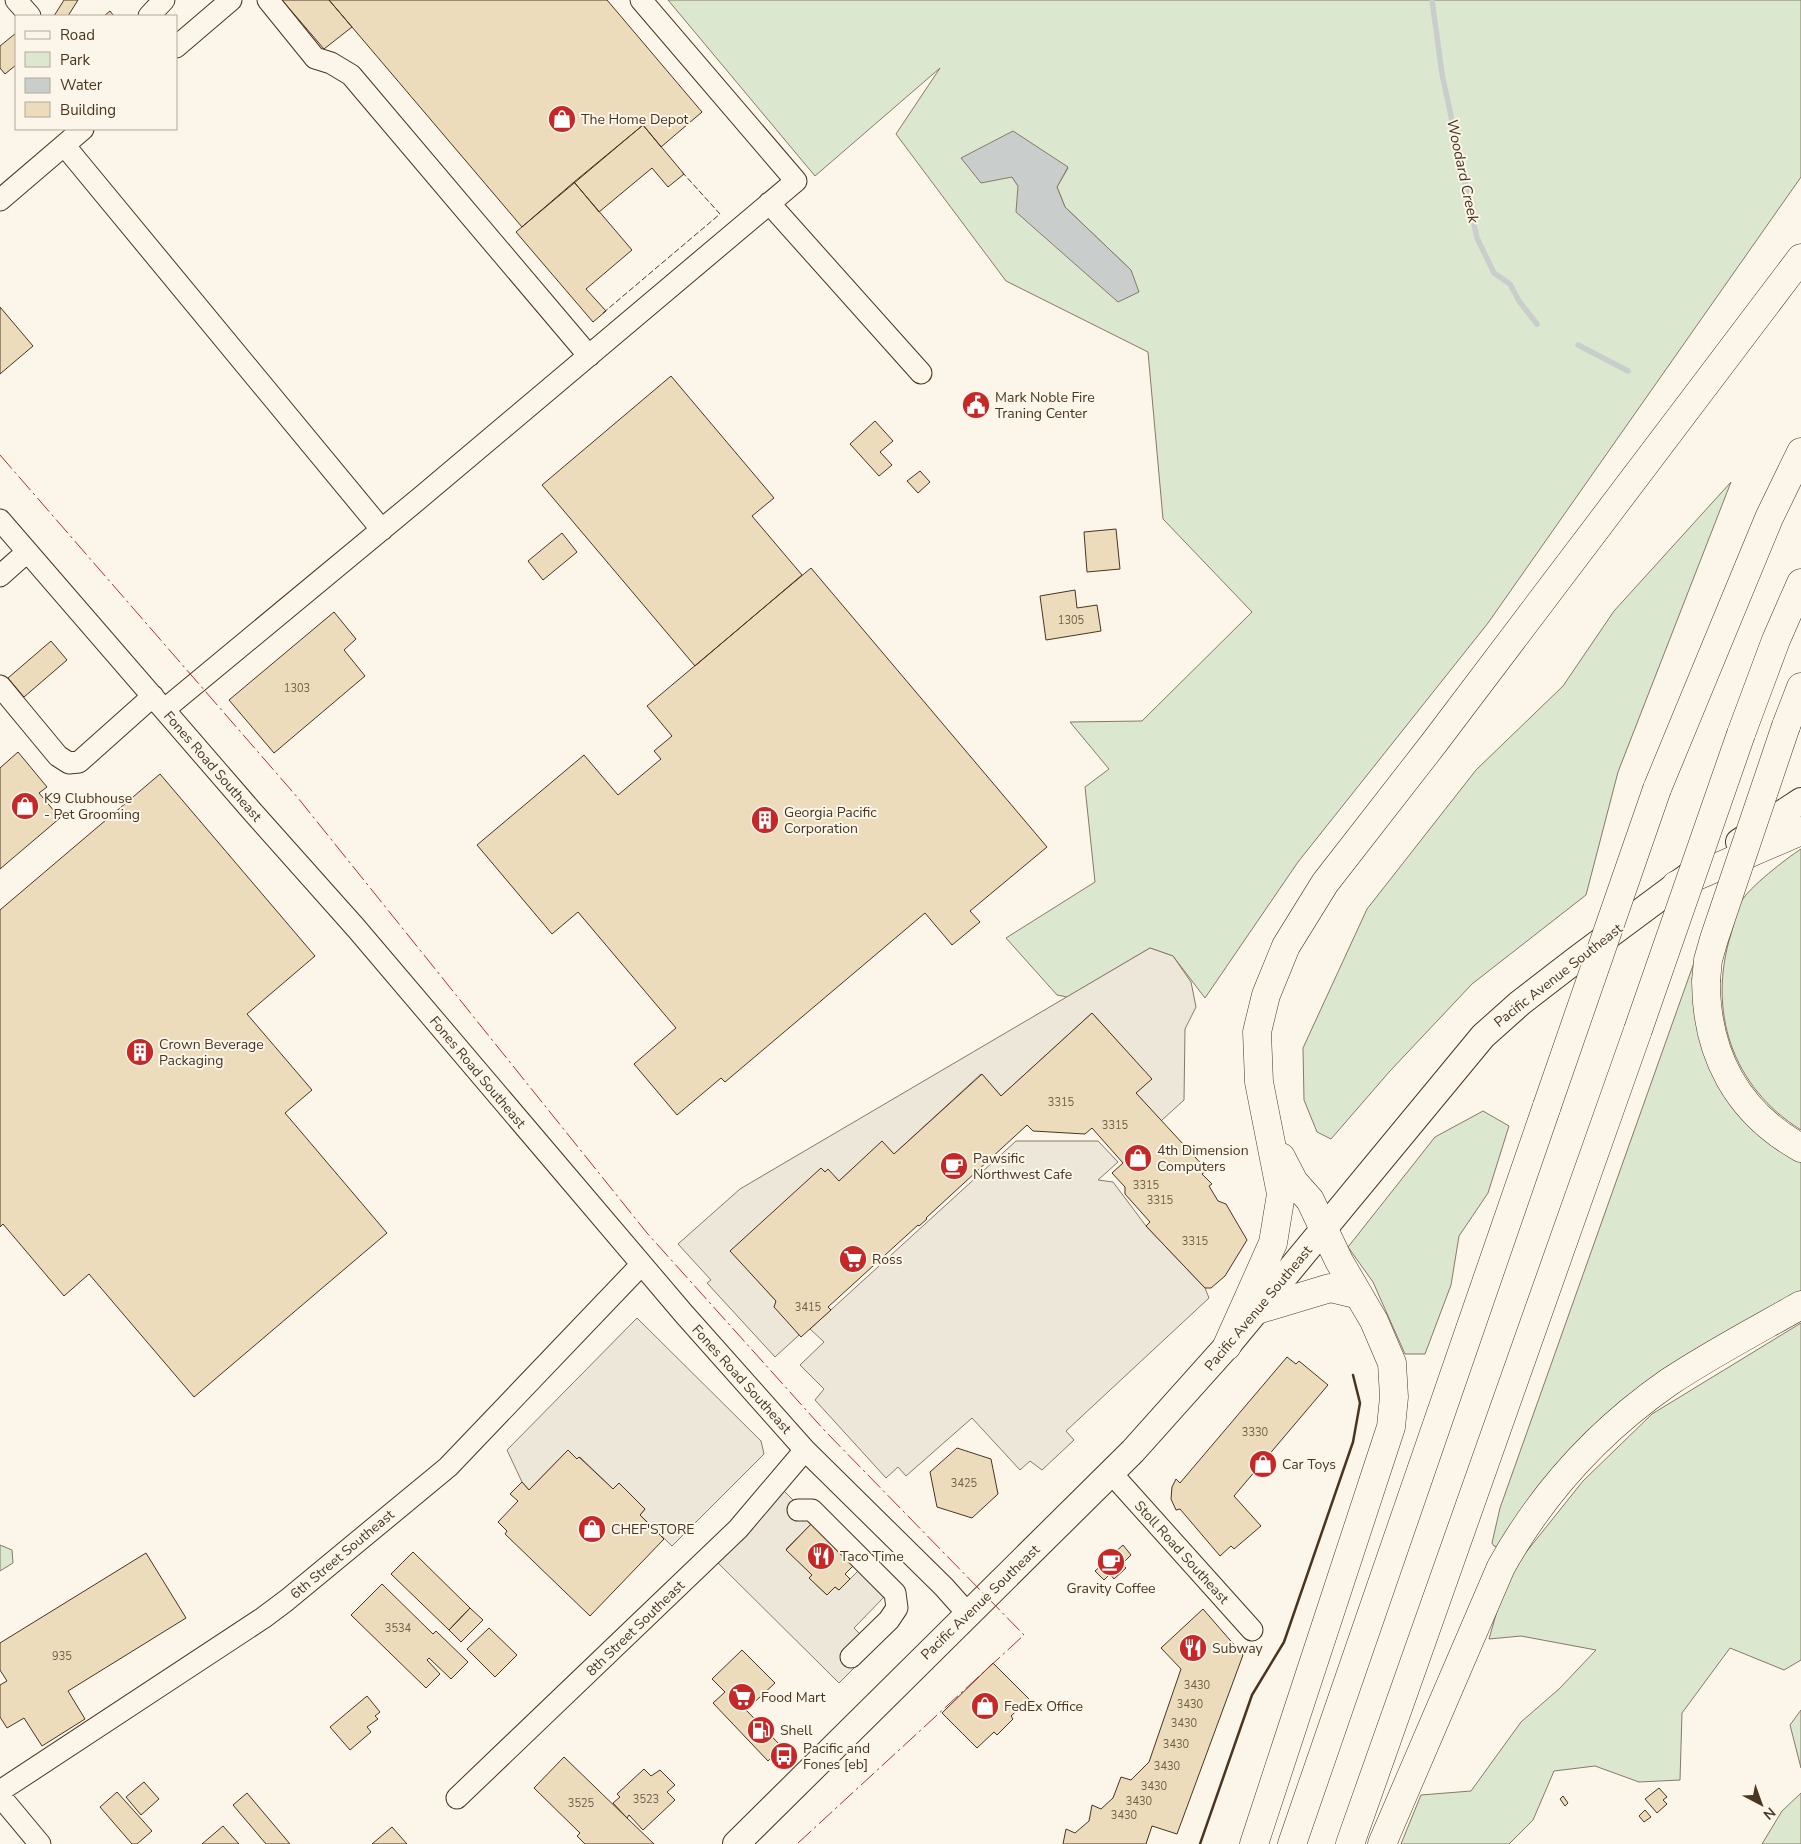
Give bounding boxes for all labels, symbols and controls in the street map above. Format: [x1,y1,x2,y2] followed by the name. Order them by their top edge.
[15,15,178,130] legend
[60,25,95,45] text: Road
[60,50,90,70] text: Park
[60,75,103,95] text: Water
[60,100,116,120] text: Building
[547,104,577,134] shop icon: The Home Depot
[581,110,689,129] place label: The Home Depot
[1442,117,1484,225] water label: Woodard Creek
[995,388,1095,423] place label: Mark Noble Fire Traning Center
[961,390,991,420] public building icon: Mark Noble Fire Traning Center
[1058,613,1085,628] house number: 1305
[284,681,310,696] house number: 1303
[159,707,266,826] street label: Fones Road Southeast
[44,789,140,824] place label: K9 Clubhouse - Pet Grooming
[10,791,40,821] shop icon: K9 Clubhouse - Pet Grooming
[784,803,877,838] place label: Georgia Pacific Corporation
[750,805,780,835] building icon: Georgia Pacific Corporation
[1490,919,1627,1032] street label: Pacific Avenue Southeast
[425,1012,530,1132] street label: Fones Road Southeast
[159,1035,264,1070] place label: Crown Beverage Packaging
[125,1037,155,1067] building icon: Crown Beverage Packaging
[1048,1095,1075,1110] house number: 3315
[1102,1118,1129,1133] house number: 3315
[1157,1141,1249,1176] place label: 4th Dimension Computers
[1123,1143,1153,1173] shop icon: 4th Dimension Computers
[973,1149,1072,1184] place label: Pawsific Northwest Cafe
[939,1151,969,1181] cafe icon: Pawsific Northwest Cafe
[1133,1178,1160,1193] house number: 3315
[1147,1193,1174,1208] house number: 3315
[1182,1234,1209,1249] house number: 3315
[1200,1241,1317,1375] street label: Pacific Avenue Southeast
[838,1244,868,1274] supermarket icon: Ross
[872,1250,903,1269] place label: Ross
[795,1300,822,1315] house number: 3415
[688,1321,796,1438] street label: Fones Road Southeast
[1242,1425,1269,1440] house number: 3330
[1248,1449,1278,1479] shop icon: Car Toys
[1282,1455,1336,1474] place label: Car Toys
[951,1476,978,1491] house number: 3425
[1130,1497,1233,1608] street label: Stoll Road Southeast
[286,1505,398,1604] street label: 6th Street Southeast
[577,1514,607,1544] shop icon: CHEF'STORE
[611,1520,694,1539] place label: CHEF'STORE
[917,1540,1044,1664] street label: Pacific Avenue Southeast
[806,1541,836,1571] restaurant icon: Taco Time
[840,1547,904,1566] place label: Taco Time
[1096,1547,1126,1577] cafe icon: Gravity Coffee
[582,1576,689,1680] street label: 8th Street Southeast
[1066,1579,1156,1598] place label: Gravity Coffee
[385,1621,412,1636] house number: 3534
[1178,1633,1208,1663] restaurant icon: Subway
[1212,1639,1264,1658] place label: Subway
[52,1649,72,1664] house number: 935
[1184,1678,1211,1693] house number: 3430
[727,1682,757,1712] supermarket icon: Food Mart
[761,1688,826,1707] place label: Food Mart
[970,1691,1000,1721] shop icon: FedEx Office
[1004,1697,1083,1716] place label: FedEx Office
[1177,1697,1204,1712] house number: 3430
[746,1715,776,1745] fuel station icon: Shell
[1171,1716,1198,1731] house number: 3430
[780,1721,813,1740] place label: Shell
[1163,1737,1190,1752] house number: 3430
[803,1739,870,1774] place label: Pacific and Fones [eb]
[769,1741,799,1771] bus stop icon: Pacific and Fones [eb]
[1154,1759,1181,1774] house number: 3430
[1141,1779,1168,1794] house number: 3430
[1736,1779,1786,1829] north arrow
[633,1792,659,1807] house number: 3523
[1126,1794,1153,1809] house number: 3430
[568,1796,595,1811] house number: 3525
[1759,1803,1779,1824] text: N
[1111,1808,1138,1823] house number: 3430

